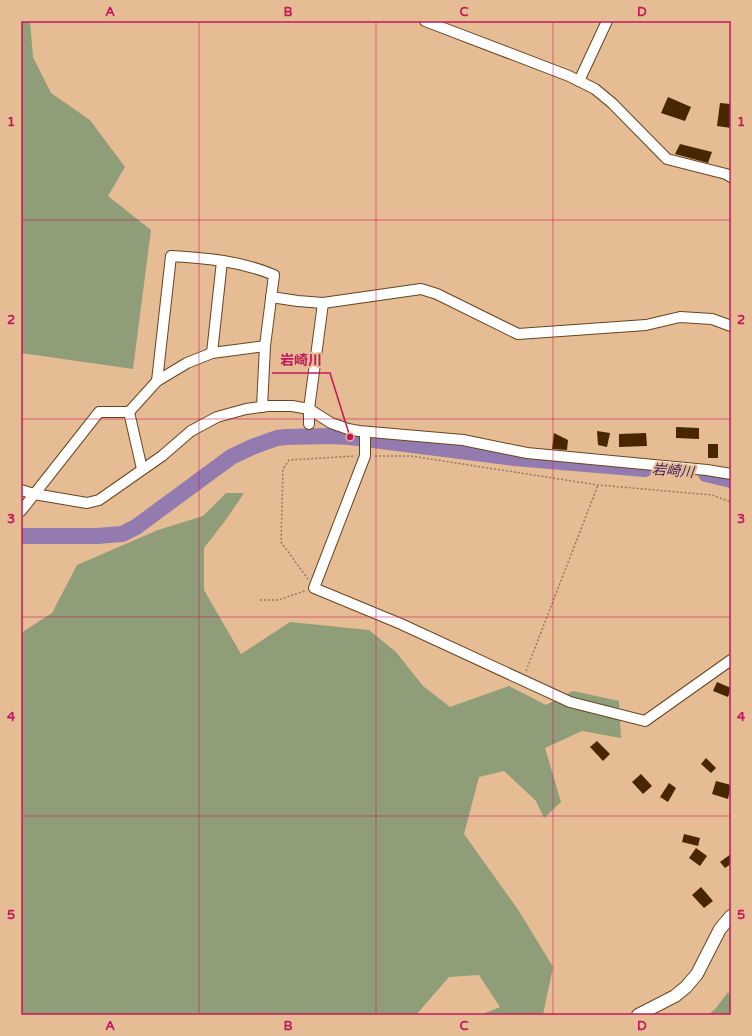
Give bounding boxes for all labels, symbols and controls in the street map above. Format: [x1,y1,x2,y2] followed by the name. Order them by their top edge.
[105,4,115,20] text: A
[283,4,293,20] text: B
[459,4,469,20] text: C
[637,4,647,20] text: D
[7,114,15,130] text: 1
[737,114,745,130] text: 1
[7,312,15,328] text: 2
[737,312,745,328] text: 2
[272,347,330,373] callout: 岩崎川
[280,352,322,369] text: 岩崎川
[651,461,697,481] water label: 岩崎川
[7,511,15,527] text: 3
[737,511,745,527] text: 3
[7,709,16,725] text: 4
[737,709,746,725] text: 4
[7,907,15,923] text: 5
[737,907,745,923] text: 5
[105,1018,115,1034] text: A
[283,1018,293,1034] text: B
[459,1018,469,1034] text: C
[637,1018,647,1034] text: D

